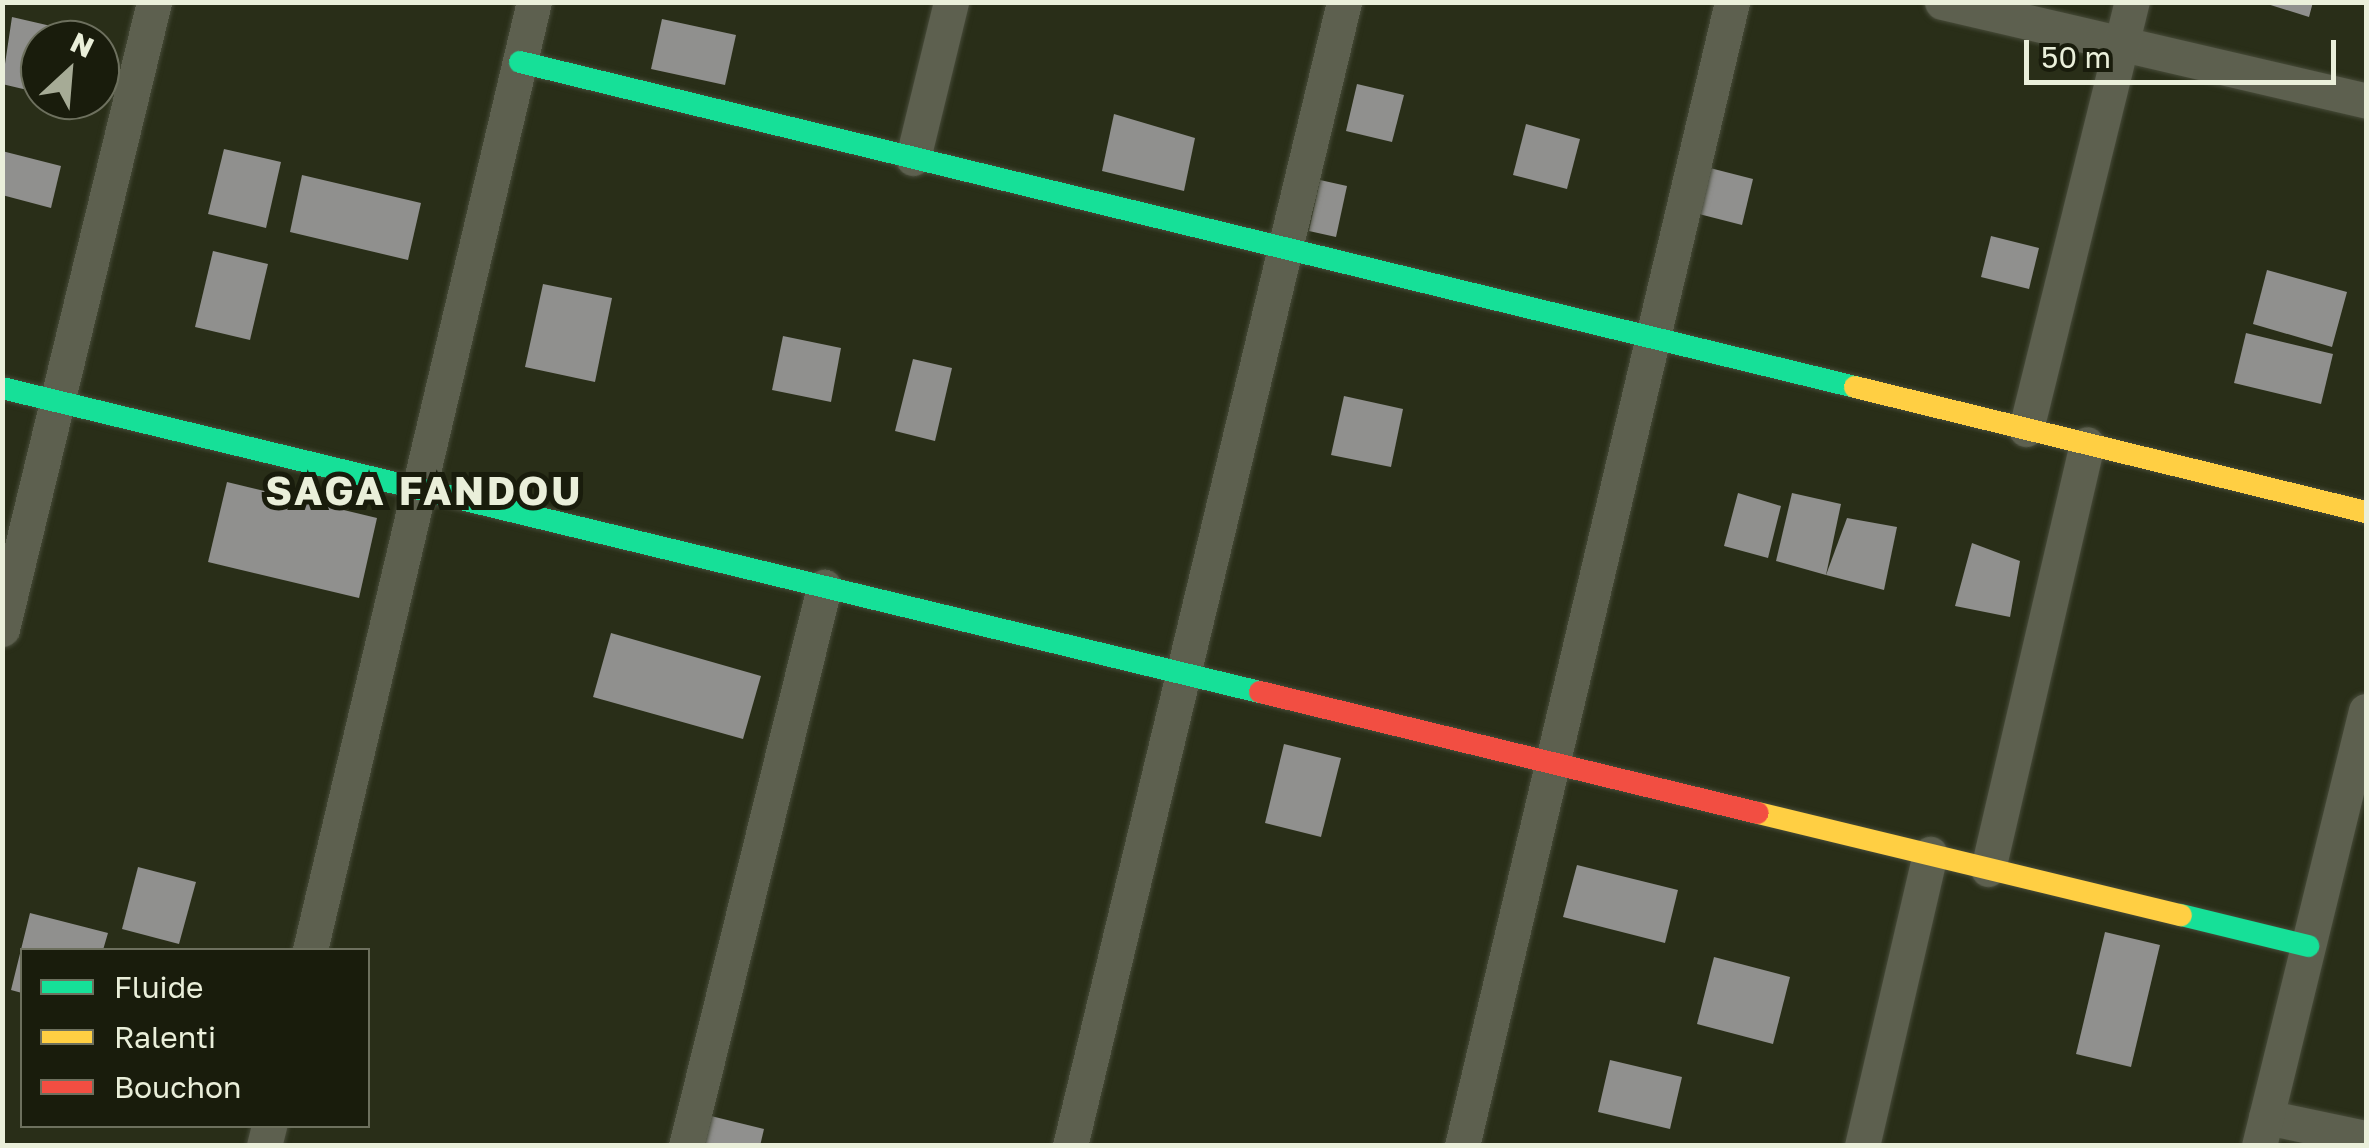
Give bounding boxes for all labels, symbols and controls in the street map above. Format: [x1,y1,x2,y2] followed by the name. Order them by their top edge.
[20,20,120,120] north arrow
[2029,20,2342,82] scale bar
[66,25,99,64] text: N
[2041,39,2111,75] text: 50 m
[265,466,583,514] district label: SAGA FANDOU
[20,948,370,1128] legend
[114,969,204,1005] text: Fluide
[114,1019,216,1055] text: Ralenti
[114,1069,242,1105] text: Bouchon

